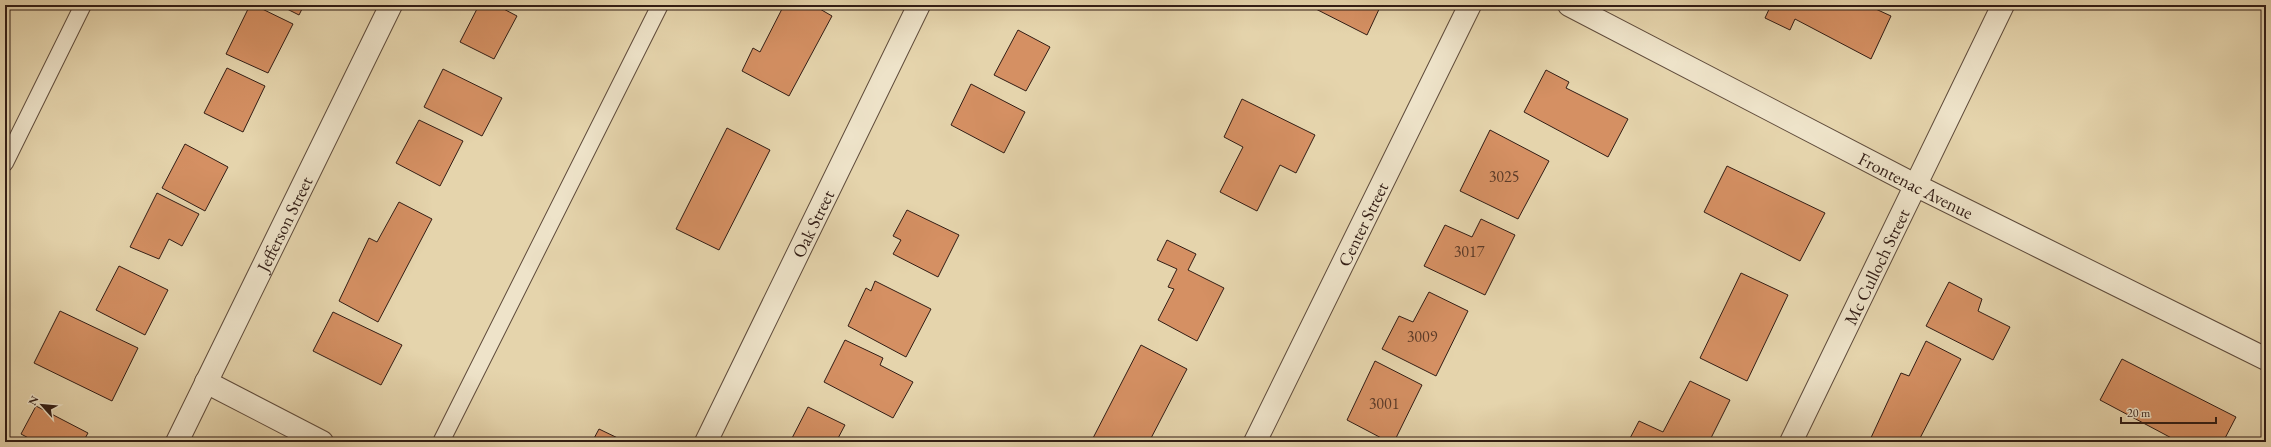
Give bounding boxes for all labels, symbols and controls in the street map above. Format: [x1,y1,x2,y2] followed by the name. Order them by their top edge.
[1855,146,1977,224] street label: Frontenac Avenue
[1489,166,1519,187] house number: 3025
[250,172,317,277] street label: Jefferson Street
[1332,178,1393,270] street label: Center Street
[786,186,839,261] street label: Oak Street
[1838,204,1914,328] street label: Mc Culloch Street
[1454,241,1485,262] house number: 3017
[1407,326,1438,347] house number: 3009
[22,385,62,425] north arrow
[25,393,41,408] text: N
[1369,393,1399,414] house number: 3001
[2121,399,2216,425] scale bar
[2127,405,2151,421] text: 20 m

